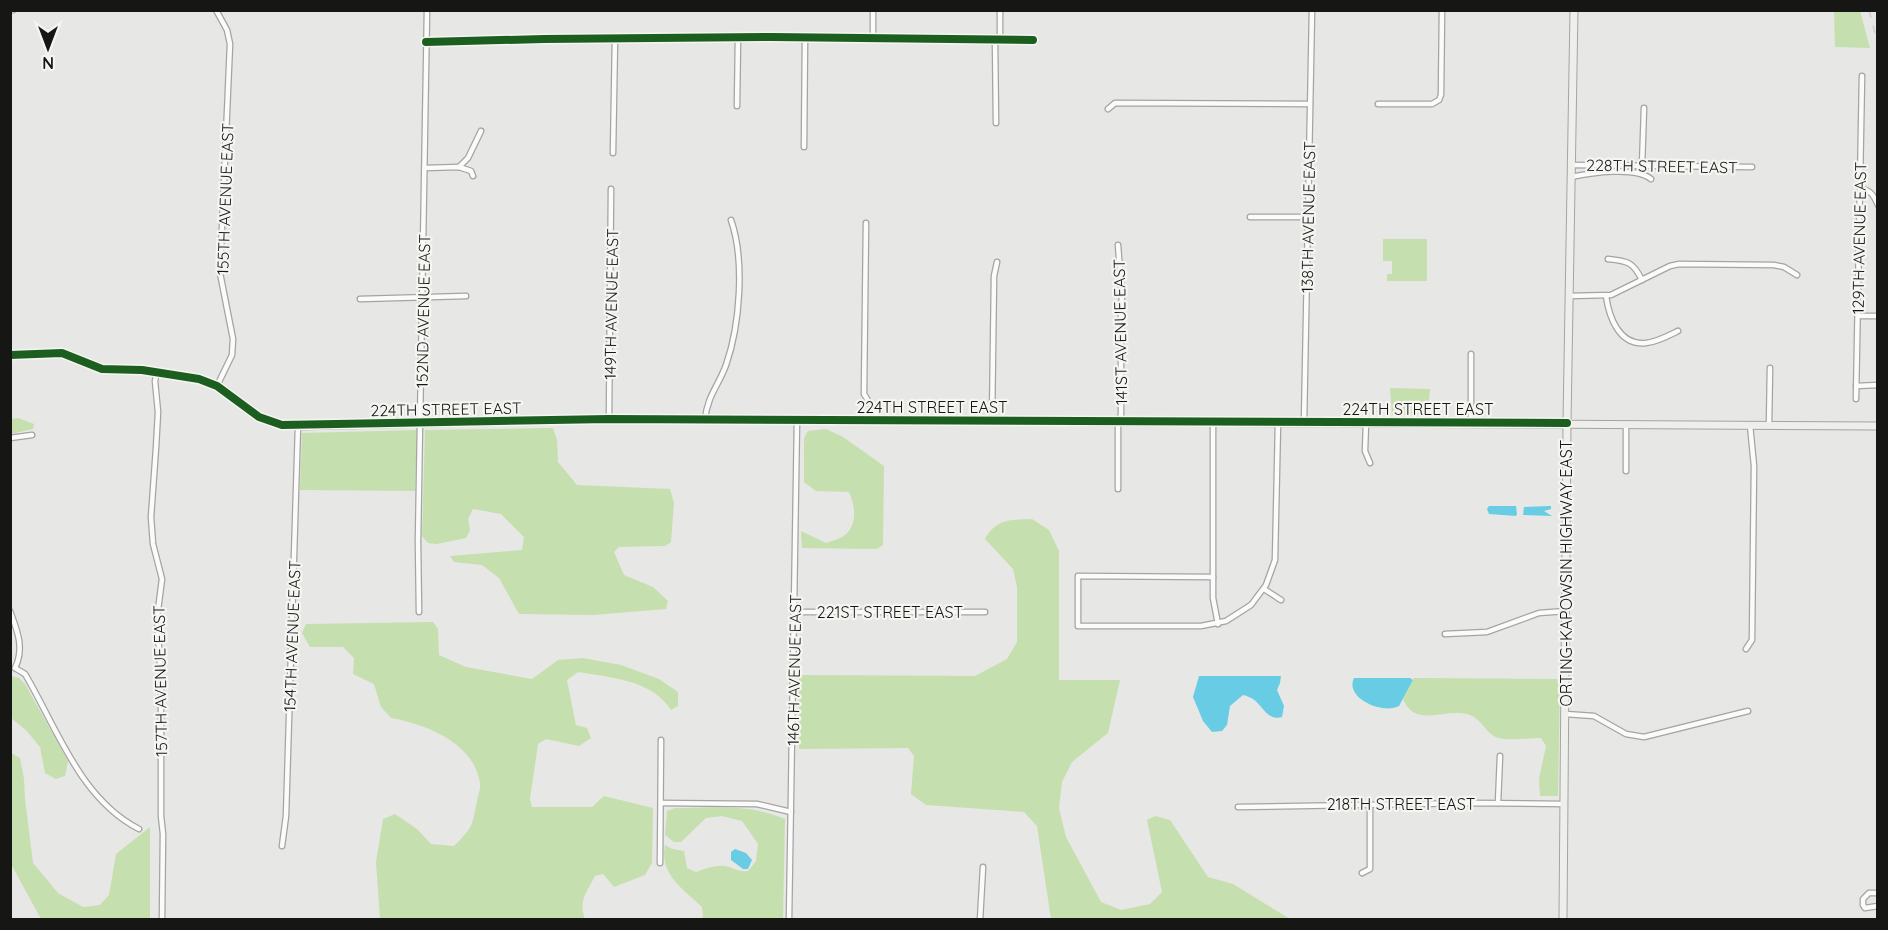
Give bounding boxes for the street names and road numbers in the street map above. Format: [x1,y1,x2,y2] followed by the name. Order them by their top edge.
[212,122,238,275] street label: 155TH AVENUE EAST
[1297,141,1319,293] street label: 138TH AVENUE EAST
[1586,155,1738,177] street label: 228TH STREET EAST
[1848,161,1870,314] street label: 129TH AVENUE EAST
[600,228,622,380] street label: 149TH AVENUE EAST
[412,233,434,388] street label: 152ND AVENUE EAST
[1109,258,1131,405] street label: 141ST AVENUE EAST
[856,397,1008,417] street label: 224TH STREET EAST
[370,398,522,420] street label: 224TH STREET EAST
[1342,399,1494,419] street label: 224TH STREET EAST
[1556,439,1576,706] street label: ORTING-KAPOWSIN HIGHWAY EAST
[279,559,305,712] street label: 154TH AVENUE EAST
[783,594,805,746] street label: 146TH AVENUE EAST
[817,602,964,622] street label: 221ST STREET EAST
[149,605,171,757] street label: 157TH AVENUE EAST
[1327,794,1476,814] street label: 218TH STREET EAST

